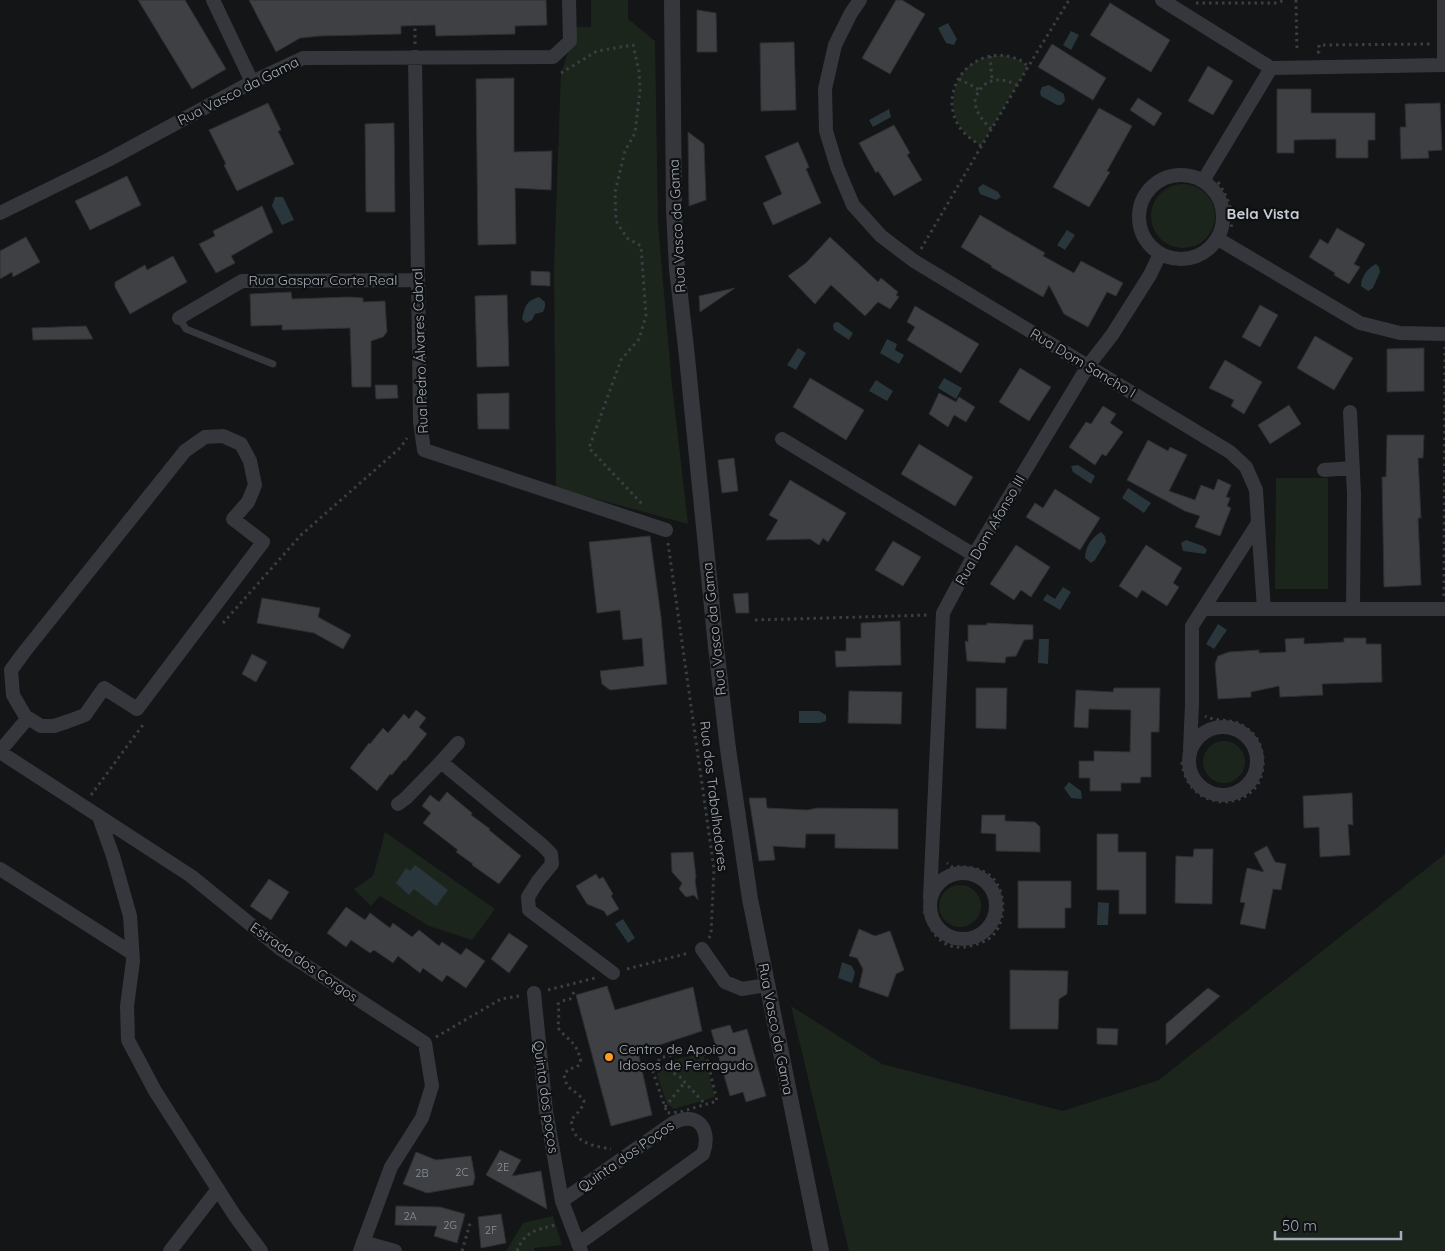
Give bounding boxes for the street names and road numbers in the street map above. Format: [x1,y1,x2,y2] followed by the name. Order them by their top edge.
[174,53,302,129] street label: Rua Vasco da Gama
[665,159,689,293] street label: Rua Vasco da Gama
[408,268,432,434] street label: Rua Pedro Álvares Cabral
[248,271,398,289] street label: Rua Gaspar Corte Real
[1027,324,1139,402] street label: Rua Dom Sancho I
[951,472,1029,588] street label: Rua Dom Afonso III
[698,562,730,696] street label: Rua Vasco da Gama
[696,720,732,872] street label: Rua dos Trabalhadores
[247,918,361,1006] street label: Estrada dos Corgos
[754,962,798,1096] street label: Rua Vasco da Gama
[529,1040,563,1154] street label: Quinta dos poços
[574,1116,678,1196] street label: Quinta dos Poços

